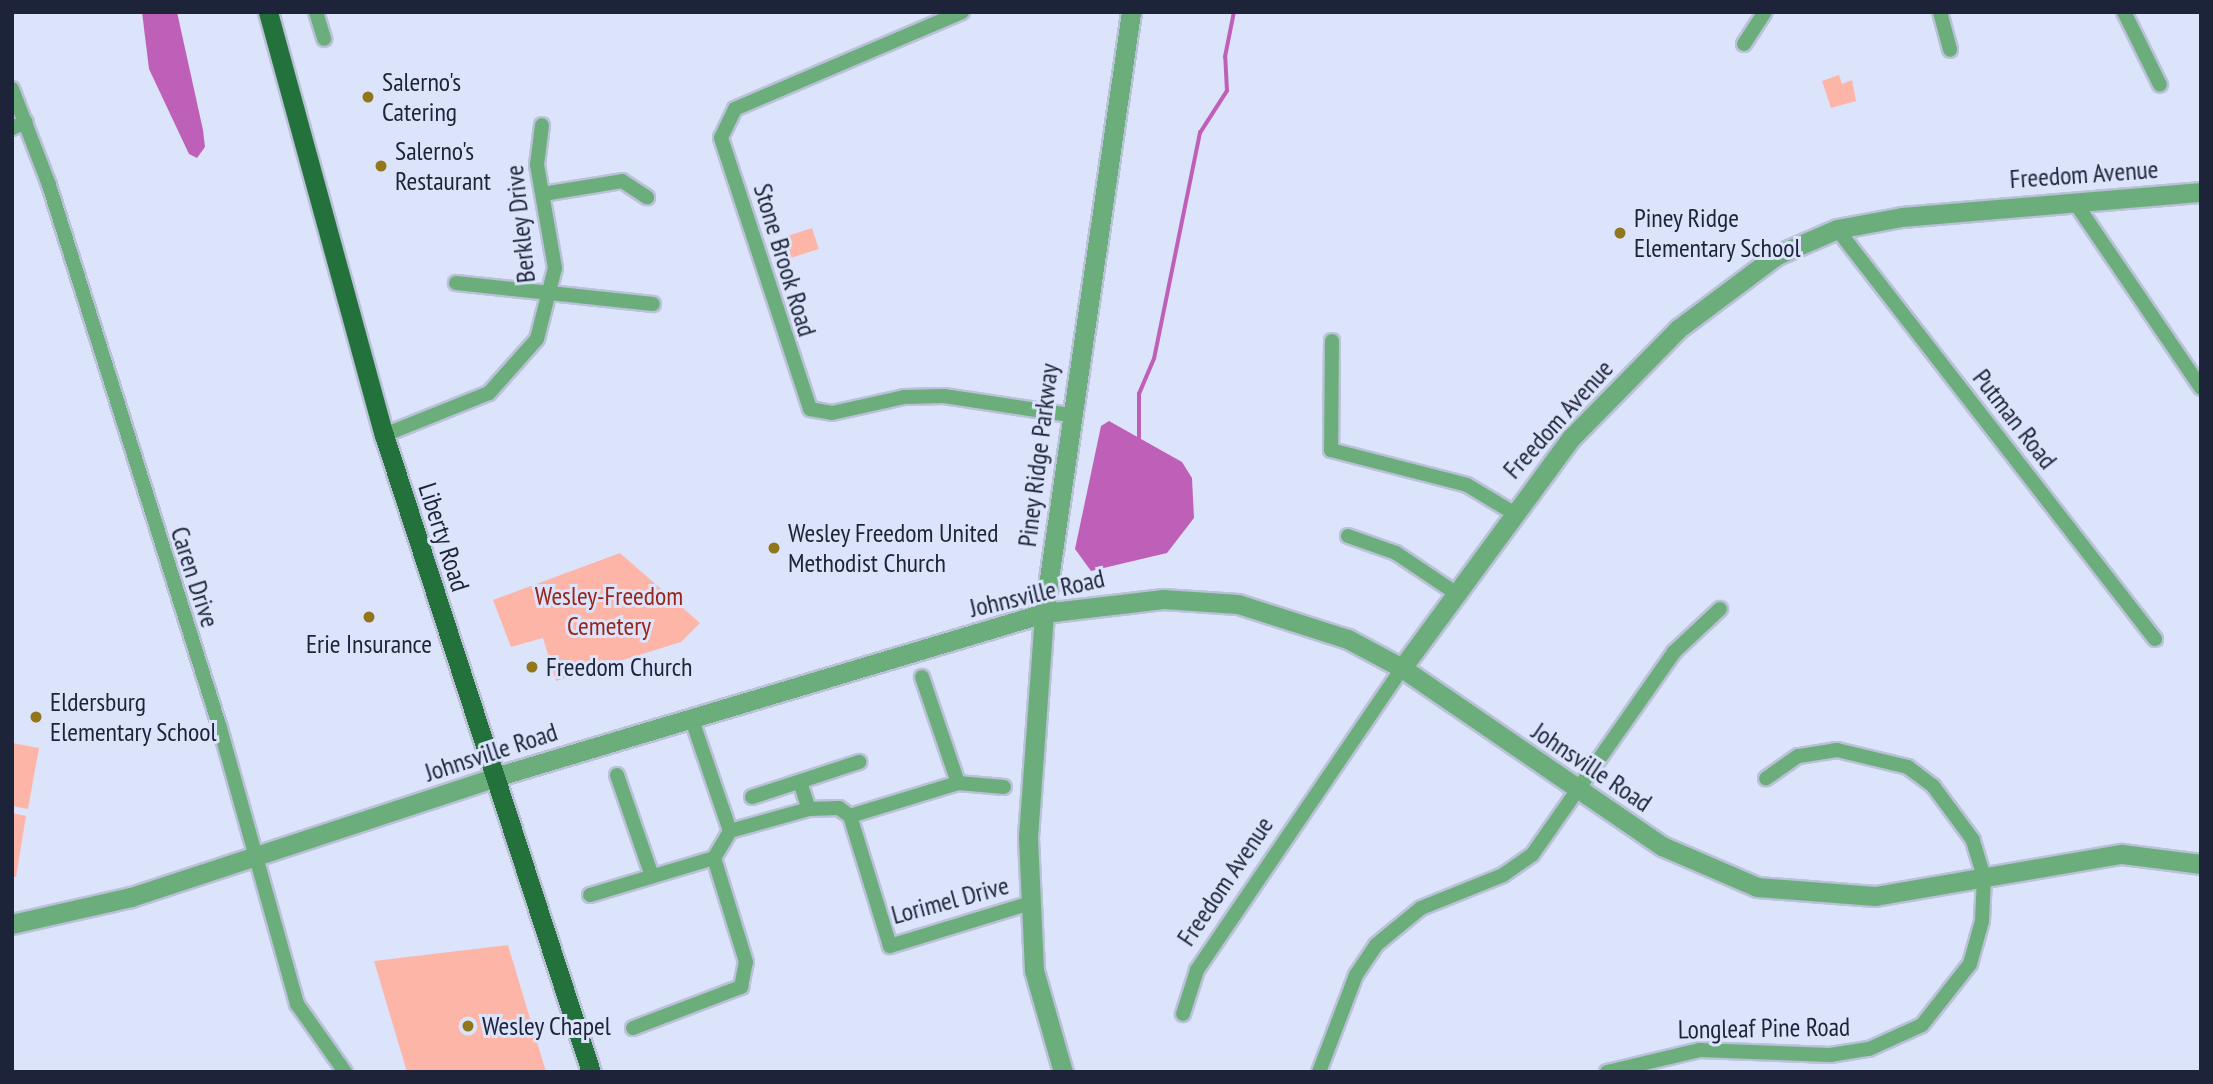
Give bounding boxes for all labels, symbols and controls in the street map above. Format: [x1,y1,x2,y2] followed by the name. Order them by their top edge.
[382,66,461,128] place label: Salerno's Catering
[360,89,376,105] marker: Salerno's Catering
[395,135,491,196] place label: Salerno's Restaurant
[2008,153,2160,195] street label: Freedom Avenue
[373,158,389,174] marker: Salerno's Restaurant
[498,163,542,285] street label: Berkley Drive
[747,180,823,340] street label: Stone Brook Road
[1634,202,1801,264] place label: Piney Ridge Elementary School
[1612,225,1628,241] marker: Piney Ridge Elementary School
[1496,353,1620,485] street label: Freedom Avenue
[1011,361,1065,549] street label: Piney Ridge Parkway
[1966,363,2064,475] street label: Putman Road
[412,479,476,595] street label: Liberty Road
[788,517,999,578] place label: Wesley Freedom United Methodist Church
[164,523,226,631] street label: Caren Drive
[766,540,782,556] marker: Wesley Freedom United Methodist Church
[966,562,1108,624] street label: Johnsville Road
[535,580,683,642] park label: Wesley-Freedom Cemetery
[361,609,377,625] marker: Erie Insurance
[306,628,432,660] place label: Erie Insurance
[546,651,693,683] place label: Freedom Church
[524,659,540,675] marker: Freedom Church
[50,686,217,748] place label: Eldersburg Elementary School
[28,709,44,725] marker: Eldersburg Elementary School
[421,716,561,788] street label: Johnsville Road
[1526,716,1658,818] street label: Johnsville Road
[1170,810,1280,952] street label: Freedom Avenue
[888,869,1012,931] street label: Lorimel Drive
[482,1010,612,1042] place label: Wesley Chapel
[1678,1011,1850,1045] street label: Longleaf Pine Road
[460,1018,476,1034] marker: Wesley Chapel

